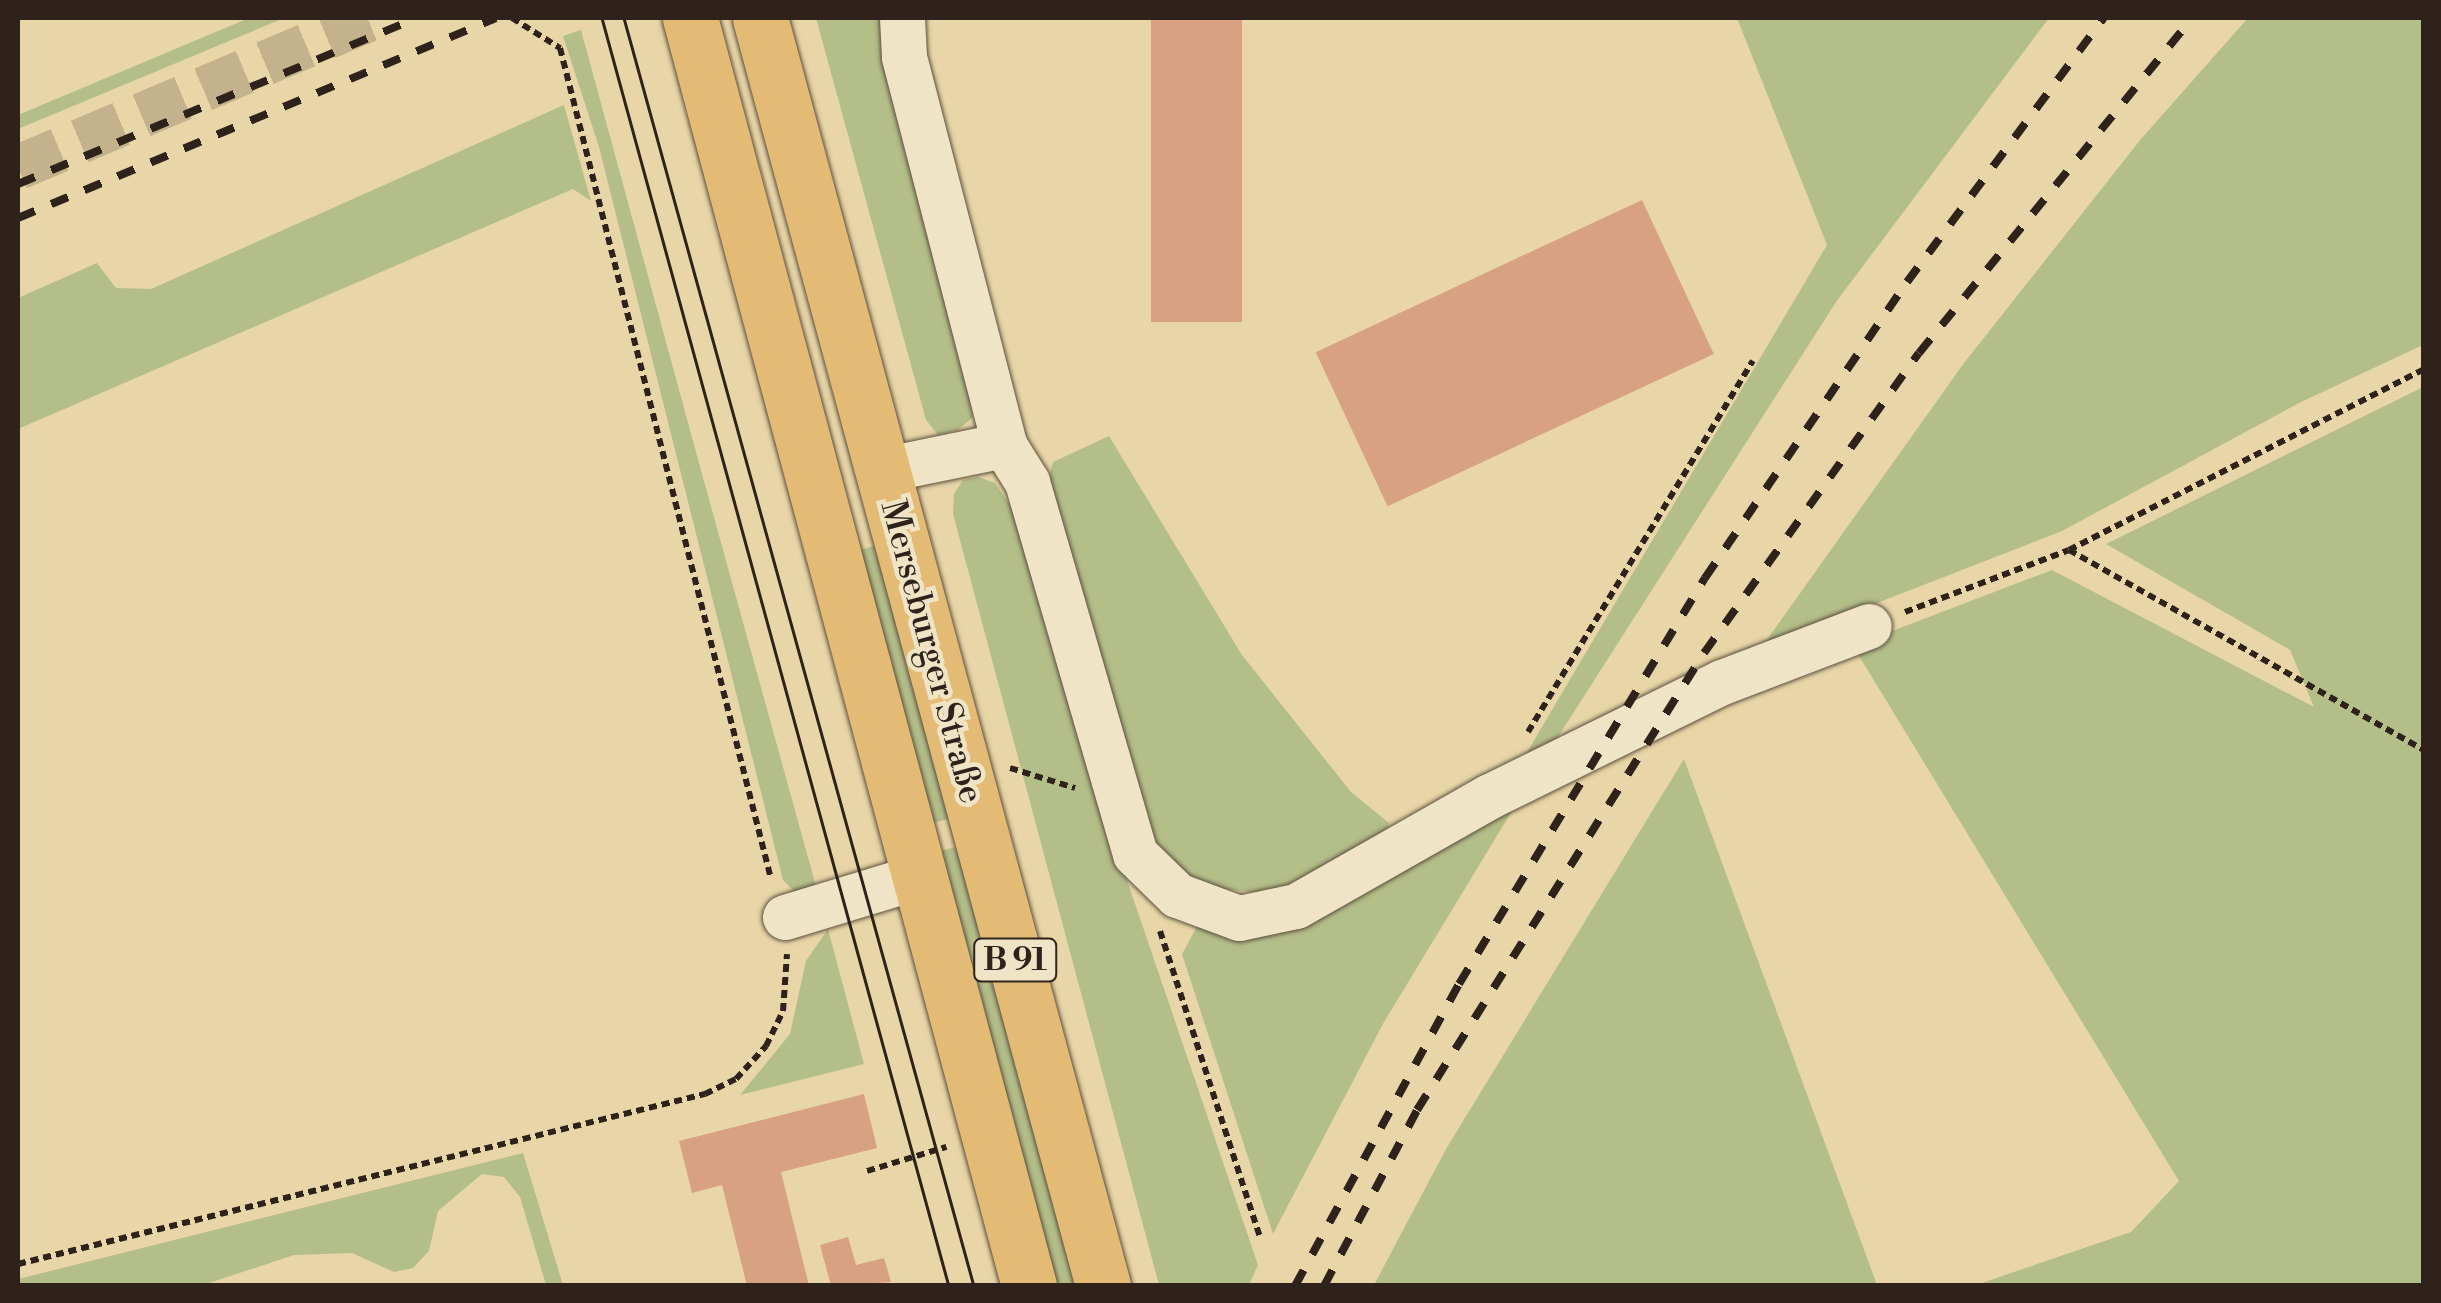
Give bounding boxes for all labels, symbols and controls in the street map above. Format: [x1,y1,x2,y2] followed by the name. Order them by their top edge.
[870,496,992,808] street label: Merseburger Straße
[972,933,1058,987] road number: B 91

